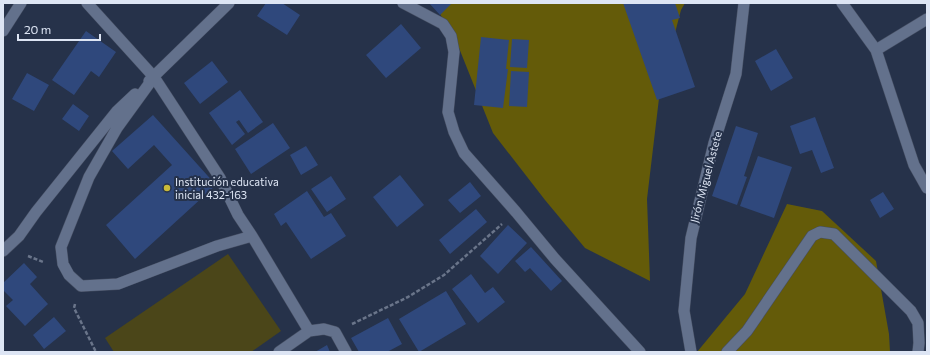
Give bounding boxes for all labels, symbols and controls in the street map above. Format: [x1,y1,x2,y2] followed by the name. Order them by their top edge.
[18,16,100,42] scale bar
[24,22,51,36] text: 20 m
[687,129,725,224] street label: Jirón Miguel Astete
[175,175,279,201] place label: Institución educativa inicial 432-163
[162,183,172,193] marker: Institución educativa inicial 432-163

